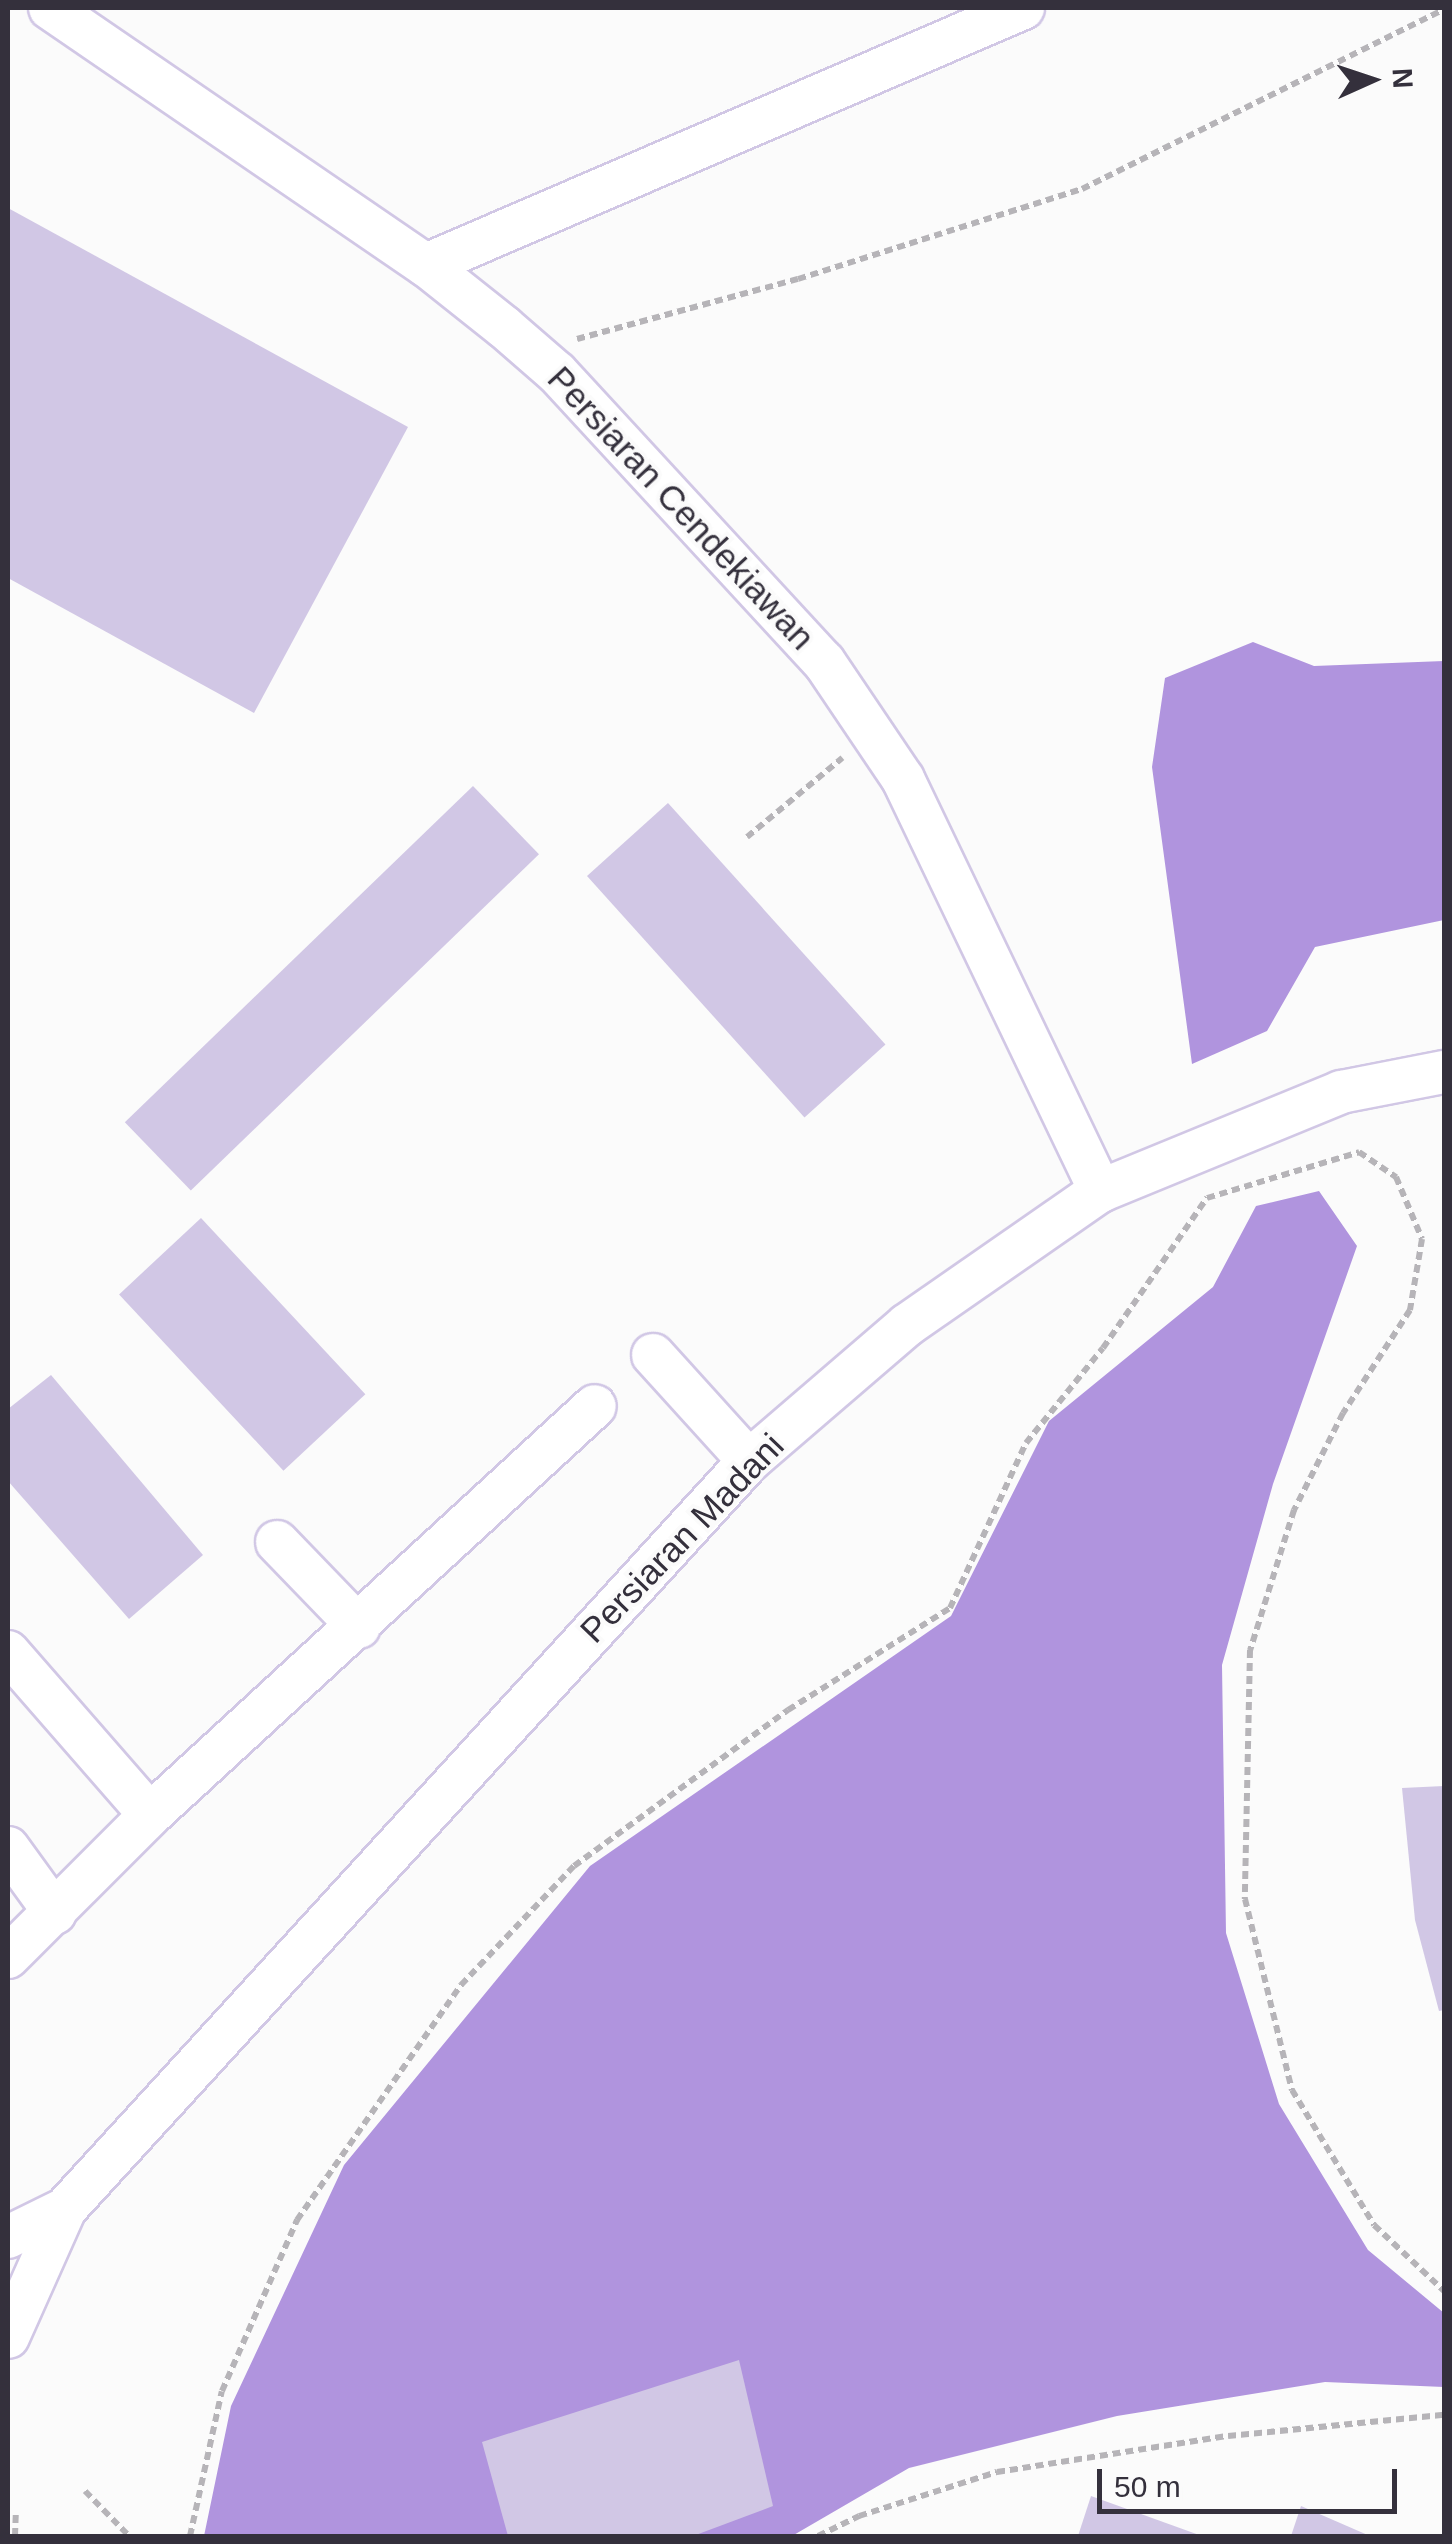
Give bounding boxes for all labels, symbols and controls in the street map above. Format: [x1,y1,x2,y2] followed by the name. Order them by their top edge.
[1322,30,1422,130] north arrow
[1386,67,1418,89] text: N
[539,358,823,658] street label: Persiaran Cendekiawan
[572,1425,792,1651] street label: Persiaran Madani
[1102,2449,1402,2511] scale bar
[1114,2470,1181,2503] text: 50 m

